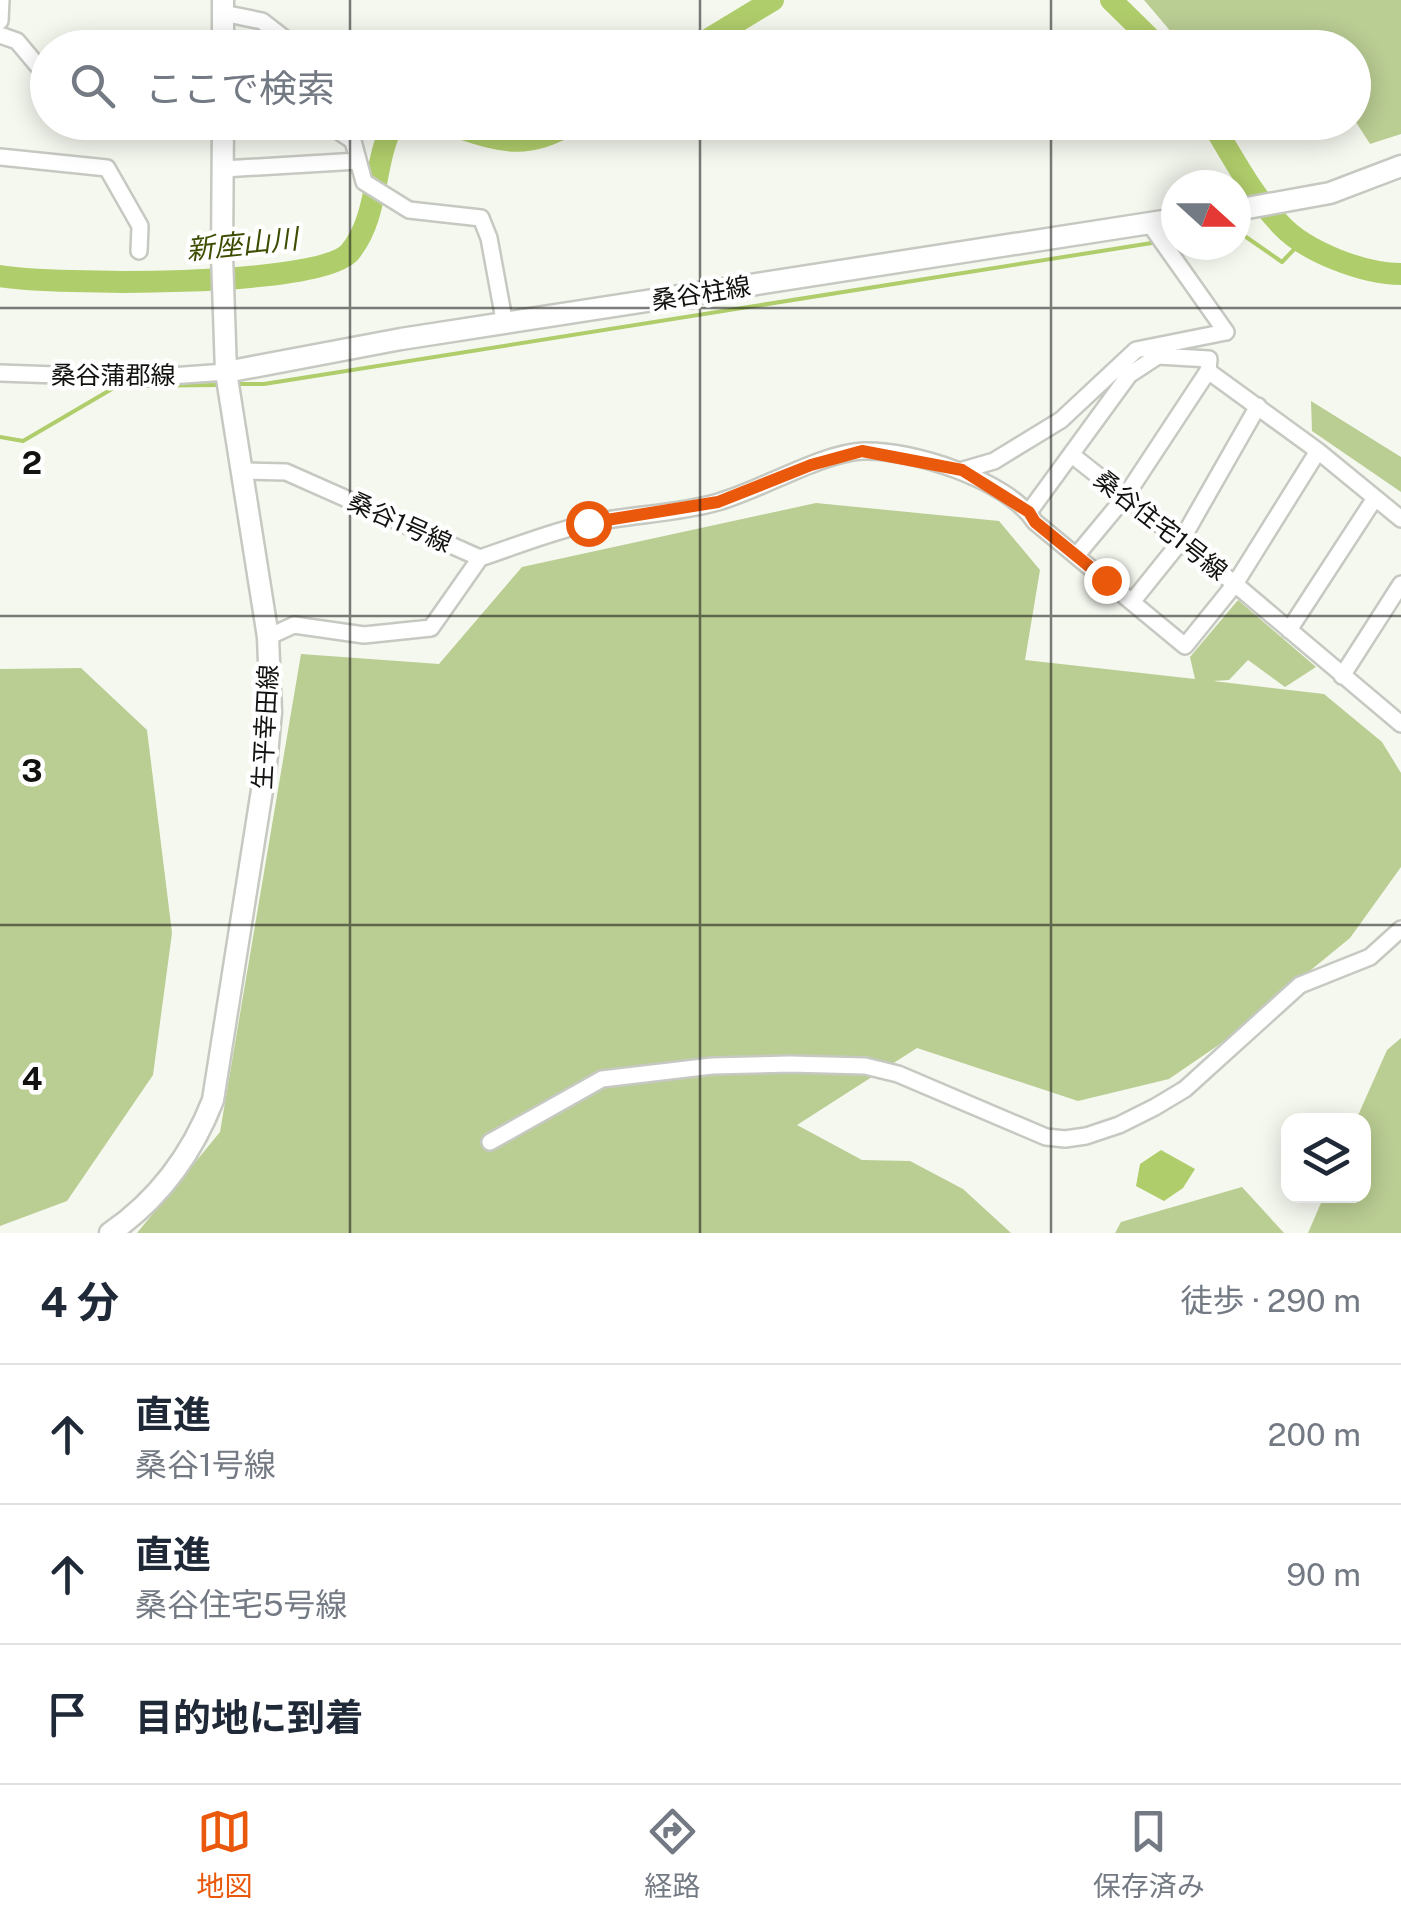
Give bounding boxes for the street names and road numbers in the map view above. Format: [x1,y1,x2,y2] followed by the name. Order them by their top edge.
[649,270,753,316] street label: 桑谷柱線
[50,360,176,390] street label: 桑谷蒲郡線
[1089,464,1233,586] street label: 桑谷住宅1号線
[344,486,456,558] street label: 桑谷1号線
[247,664,283,790] street label: 生平幸田線

